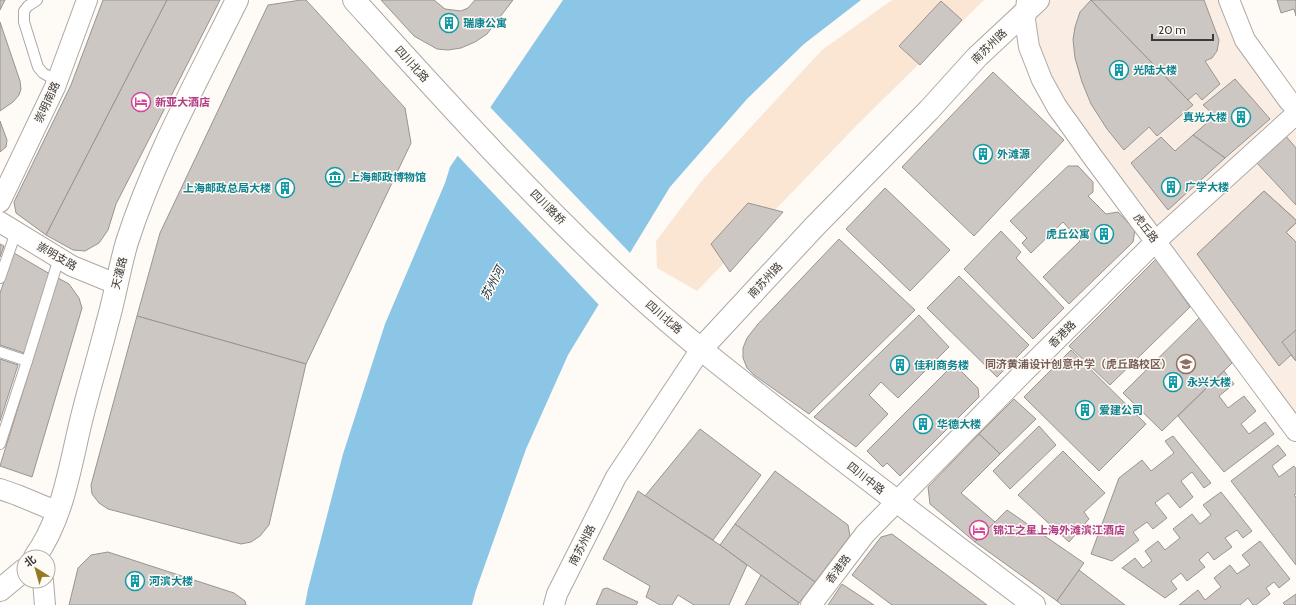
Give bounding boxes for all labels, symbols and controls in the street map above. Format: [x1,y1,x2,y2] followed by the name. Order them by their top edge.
[438,12,460,34] building icon: 瑞康公寓
[463,16,507,30] place label: 瑞康公寓
[1152,16,1213,42] scale bar
[1158,22,1186,37] text: 20 m
[968,26,1010,66] street label: 南苏州路
[392,43,432,85] street label: 四川北路
[1108,59,1130,81] building icon: 光陆大楼
[1133,63,1177,77] place label: 光陆大楼
[31,79,63,125] street label: 崇明南路
[130,91,152,113] hotel icon: 新亚大酒店
[155,95,210,109] place label: 新亚大酒店
[1230,106,1252,128] building icon: 真光大楼
[1183,110,1227,124] place label: 真光大楼
[972,143,994,165] building icon: 外滩源
[997,147,1030,161] place label: 外滩源
[324,166,346,188] museum icon: 上海邮政博物馆
[349,170,426,184] place label: 上海邮政博物馆
[1160,176,1182,198] building icon: 广学大楼
[274,177,296,199] building icon: 上海邮政总局大楼
[1185,180,1229,194] place label: 广学大楼
[183,181,271,195] place label: 上海邮政总局大楼
[527,186,569,228] street label: 四川路桥
[1130,211,1162,245] street label: 虎丘路
[1093,223,1115,245] building icon: 虎丘公寓
[1046,227,1090,241] place label: 虎丘公寓
[34,239,80,273] street label: 崇明支路
[108,255,130,291] street label: 天潼路
[745,259,785,301] street label: 南苏州路
[477,262,508,302] water label: 苏州河
[643,297,685,337] street label: 四川北路
[1045,317,1079,351] street label: 香港路
[1175,353,1197,375] school or university icon: 同济黄浦设计创意中学（虎丘路校区）
[889,354,911,376] building icon: 佳利商务楼
[985,357,1172,371] place label: 同济黄浦设计创意中学（虎丘路校区）
[914,358,969,372] place label: 佳利商务楼
[1162,371,1184,393] building icon: 永兴大楼
[1187,375,1231,389] place label: 永兴大楼
[1074,399,1096,421] building icon: 爱建公司
[1099,403,1143,417] place label: 爱建公司
[912,413,934,435] building icon: 华德大楼
[937,417,981,431] place label: 华德大楼
[844,459,888,497] street label: 四川中路
[968,519,990,541] hotel icon: 锦江之星上海外滩滨江酒店
[566,522,598,568] street label: 南苏州路
[993,523,1125,537] place label: 锦江之星上海外滩滨江酒店
[16,549,56,589] north arrow
[21,552,39,570] text: 北
[822,552,854,586] street label: 香港路
[124,570,146,592] building icon: 河滨大楼
[149,574,193,588] place label: 河滨大楼

